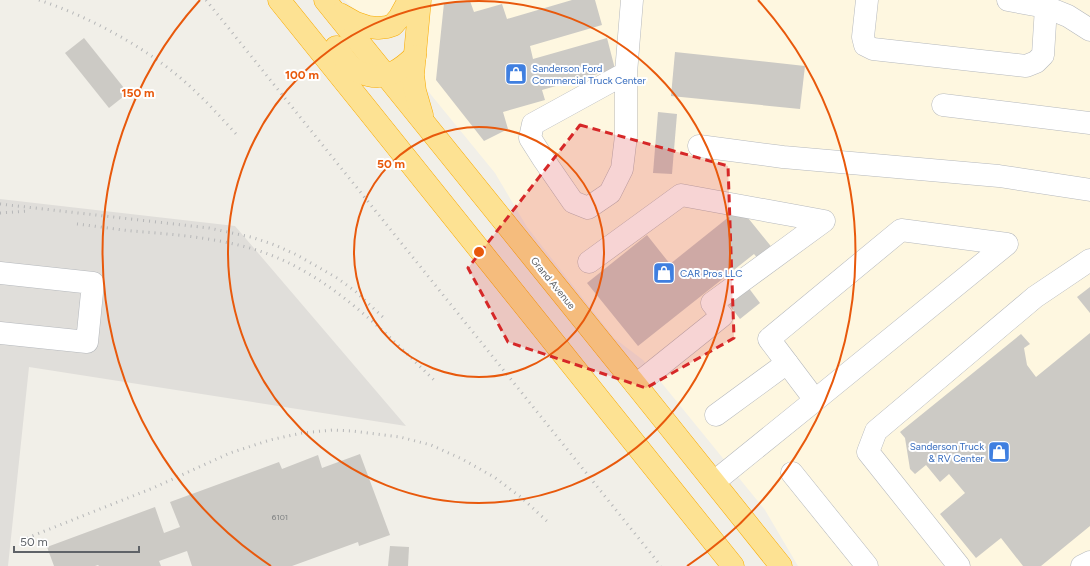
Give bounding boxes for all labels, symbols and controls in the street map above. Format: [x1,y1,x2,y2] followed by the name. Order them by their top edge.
[503,61,529,87] shop icon: Sanderson Ford Commercial Truck Center
[532,62,647,87] place label: Sanderson Ford Commercial Truck Center
[285,68,319,82] text: 100 m
[121,86,155,100] text: 150 m
[377,157,405,171] text: 50 m
[472,245,486,259] centre of rings
[528,254,578,312] street label: Grand Avenue
[651,260,677,286] shop icon: CAR Pros LLC
[680,267,742,280] place label: CAR Pros LLC
[986,439,1012,465] shop icon: Sanderson Truck & RV Center
[910,440,985,465] place label: Sanderson Truck & RV Center
[272,512,288,522] house number: 6101
[14,528,139,554] scale bar
[20,535,48,549] text: 50 m

